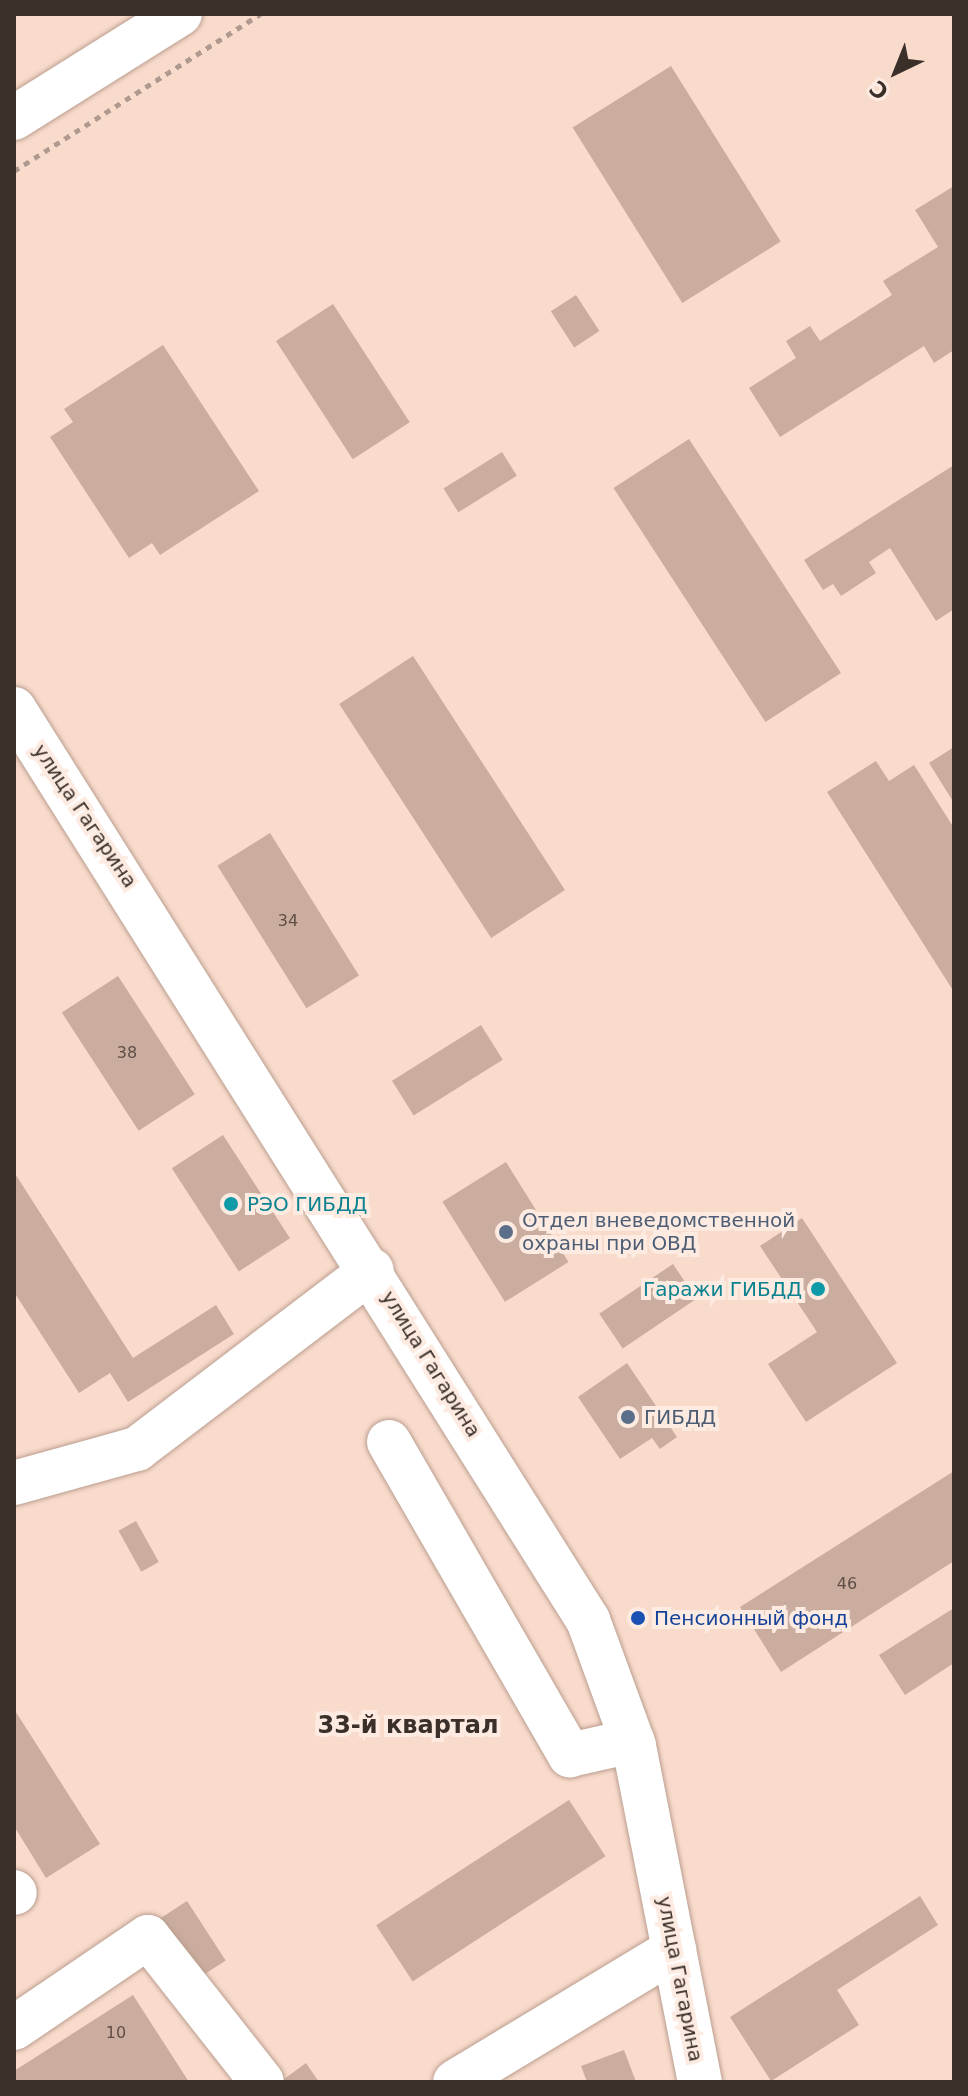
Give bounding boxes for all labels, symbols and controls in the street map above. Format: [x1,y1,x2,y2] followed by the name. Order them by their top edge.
[856,32,936,112] north arrow
[865,75,894,105] text: С
[28,740,142,892] street label: улица Гагарина
[278,911,298,931] house number: 34
[117,1043,137,1063] house number: 38
[247,1192,367,1216] place label: РЭО ГИБДД
[222,1195,240,1213] marker: РЭО ГИБДД
[522,1208,795,1255] place label: Отдел вневедомственной охраны при ОВД
[497,1223,515,1241] marker: Отдел вневедомственной охраны при ОВД
[643,1277,802,1301] place label: Гаражи ГИБДД
[809,1280,827,1298] marker: Гаражи ГИБДД
[376,1286,486,1442] street label: улица Гагарина
[644,1405,716,1429] place label: ГИБДД
[619,1408,637,1426] marker: ГИБДД
[837,1574,857,1594] house number: 46
[654,1606,848,1630] place label: Пенсионный фонд
[629,1609,647,1627] marker: Пенсионный фонд
[317,1712,499,1740] district label: 33-й квартал
[652,1894,708,2064] street label: улица Гагарина
[106,2023,126,2043] house number: 10

